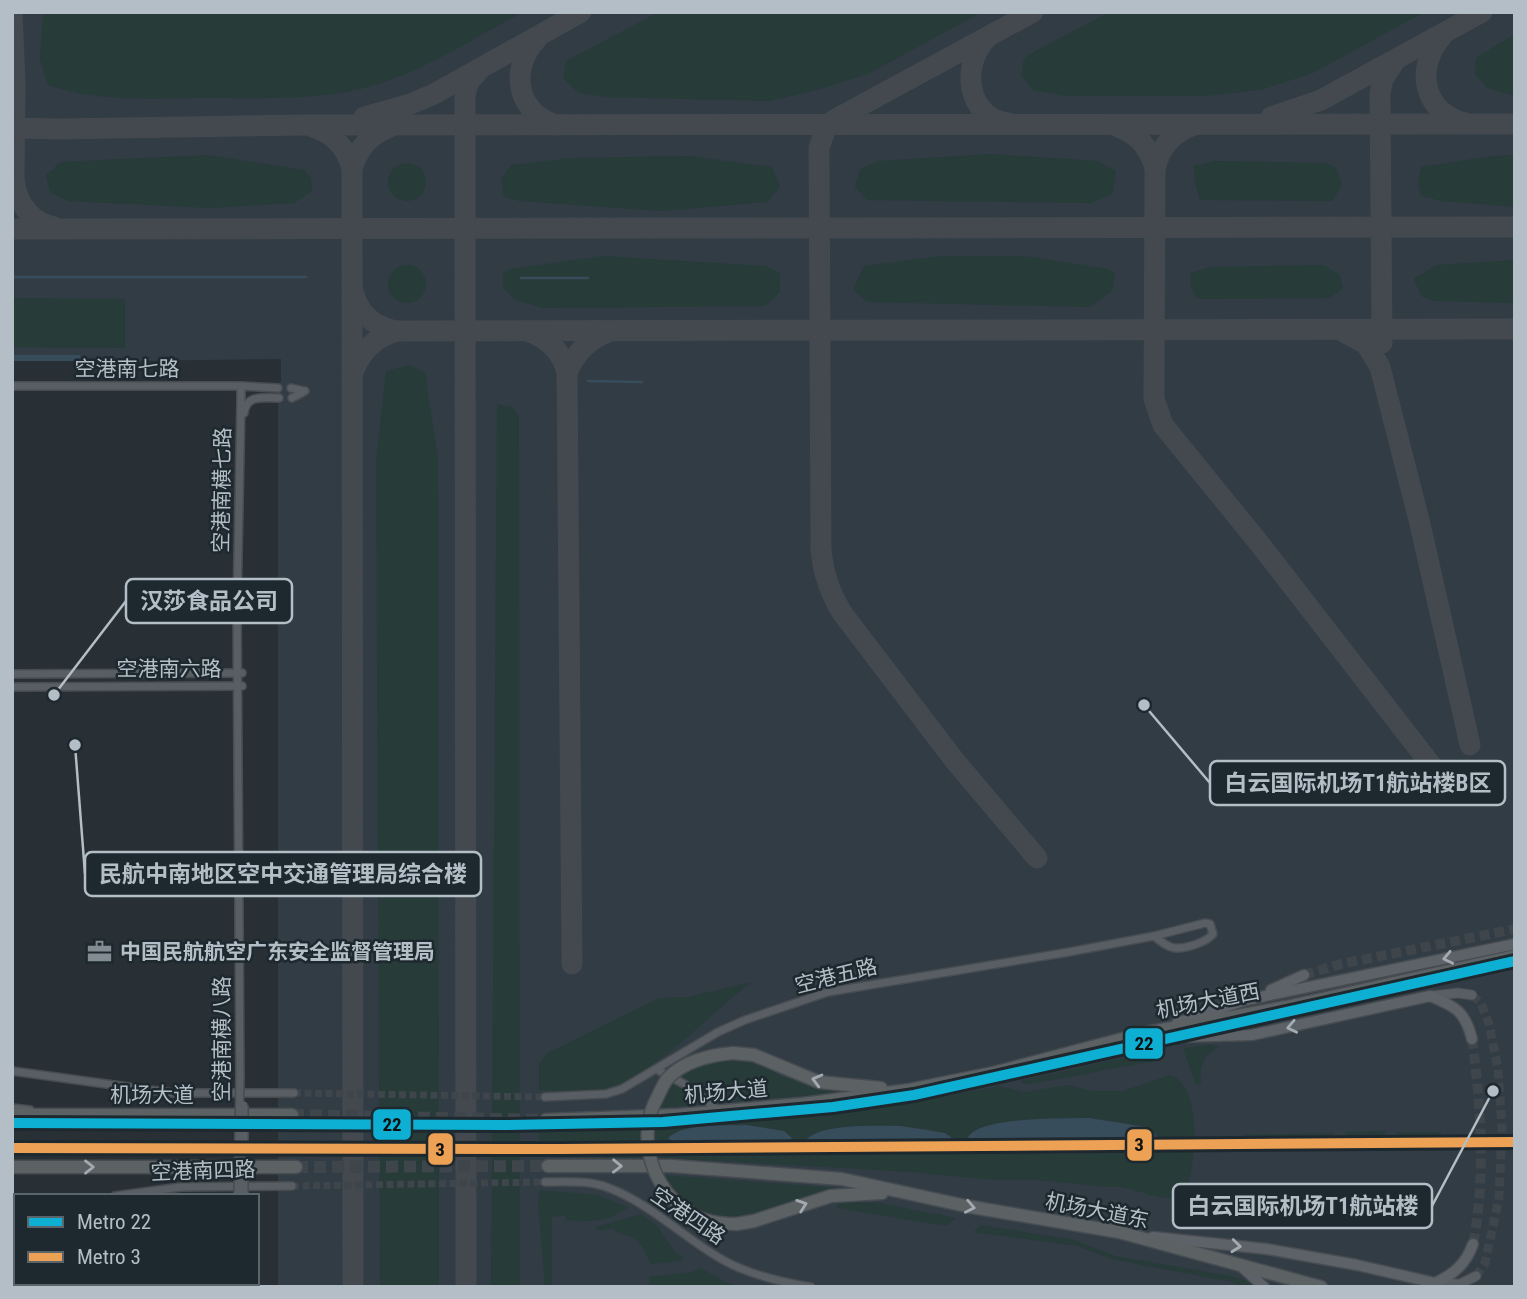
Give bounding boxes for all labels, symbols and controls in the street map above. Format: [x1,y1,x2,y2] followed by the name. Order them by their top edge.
[75,357,180,381] street label: 空港南七路
[209,427,235,553] street label: 空港南横七路
[126,579,292,623] callout: 汉莎食品公司
[140,588,278,615] text: 汉莎食品公司
[117,657,222,681] street label: 空港南六路
[1210,761,1505,805] callout: 白云国际机场T1航站楼B区
[1224,770,1492,797] text: 白云国际机场T1航站楼B区
[85,852,481,896] callout: 民航中南地区空中交通管理局综合楼
[99,861,467,888] text: 民航中南地区空中交通管理局综合楼
[86,938,114,966] office icon: 中国民航航空广东安全监督管理局
[120,940,435,964] place label: 中国民航航空广东安全监督管理局
[1442,949,1454,964] one-way arrow
[792,954,880,998] street label: 空港五路
[210,976,234,1102] street label: 空港南横八路
[1154,979,1262,1023] street label: 机场大道西
[1286,1018,1298,1033] one-way arrow
[1124,1027,1164,1060] line badge: 22
[1134,1032,1154,1055] text: 22
[811,1074,823,1088] one-way arrow
[683,1076,769,1108] street label: 机场大道
[110,1083,194,1107] street label: 机场大道
[372,1108,412,1141] line badge: 22
[382,1113,402,1136] text: 22
[1126,1128,1153,1162] line badge: 3
[427,1132,454,1166] line badge: 3
[1134,1133,1144,1156] text: 3
[435,1138,445,1161] text: 3
[150,1157,256,1185] street label: 空港南四路
[611,1158,622,1173] one-way arrow
[84,1159,95,1175] one-way arrow
[646,1183,730,1249] street label: 空港四路
[1173,1184,1432,1228] callout: 白云国际机场T1航站楼
[1043,1189,1151,1233] street label: 机场大道东
[1187,1193,1419,1220] text: 白云国际机场T1航站楼
[14,1194,259,1285] legend
[964,1198,976,1213] one-way arrow
[795,1199,807,1213] one-way arrow
[77,1210,151,1234] text: Metro 22
[1230,1238,1242,1253] one-way arrow
[77,1245,141,1269] text: Metro 3

